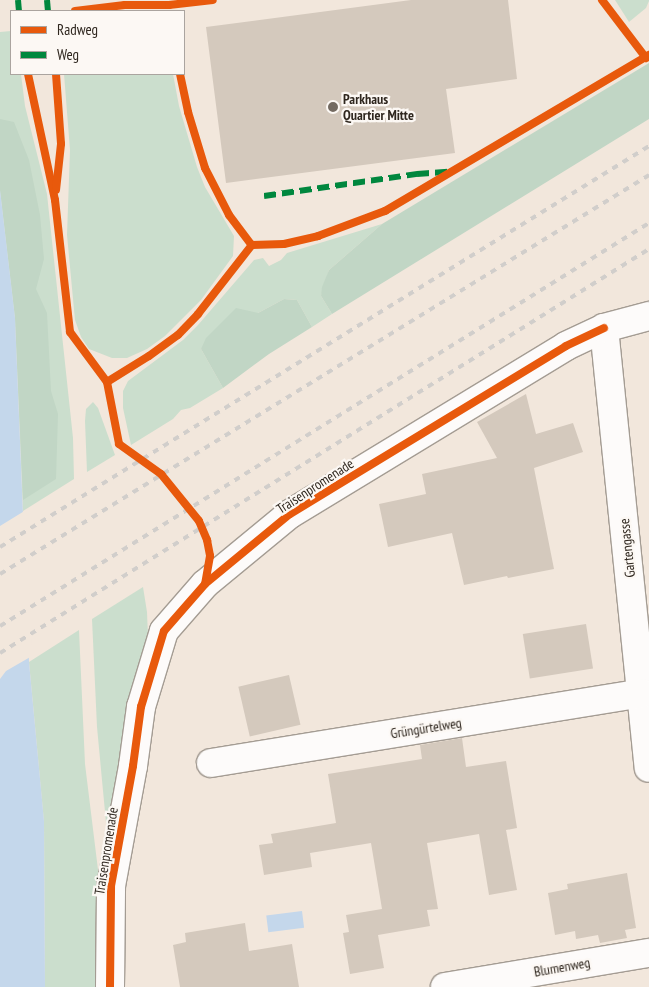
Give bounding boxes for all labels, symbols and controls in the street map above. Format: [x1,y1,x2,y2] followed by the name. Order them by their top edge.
[10,10,185,75] legend
[57,20,98,39] text: Radweg
[57,45,79,64] text: Weg
[343,91,414,124] place label: Parkhaus Quartier Mitte
[327,101,339,113] marker: Parkhaus Quartier Mitte
[273,455,357,517] street label: Traisenpromenade
[616,518,638,578] street label: Gartengasse
[389,714,463,742] street label: Grüngürtelweg
[91,806,121,896] street label: Traisenpromenade
[533,954,591,980] street label: Blumenweg

